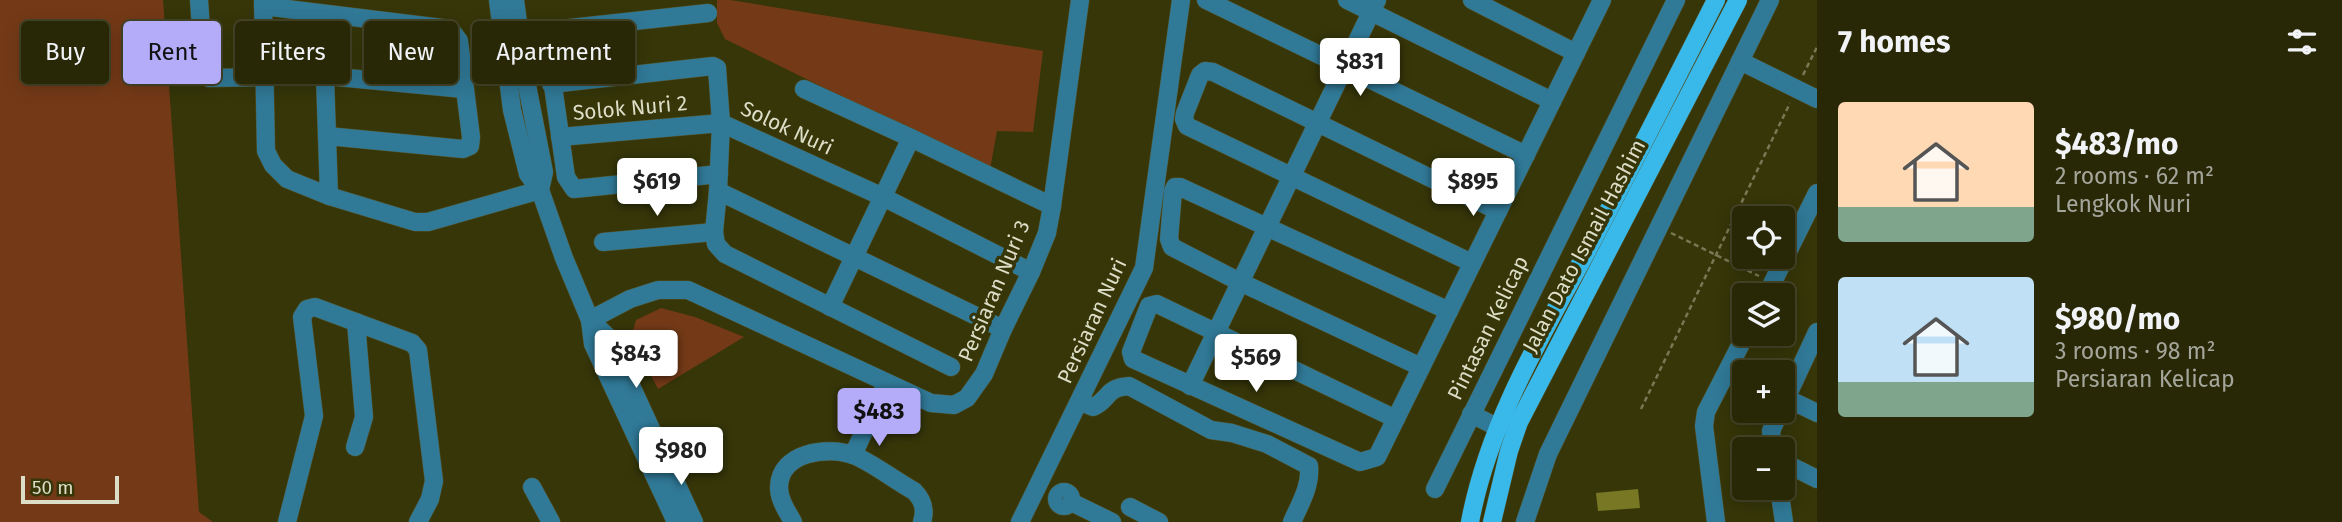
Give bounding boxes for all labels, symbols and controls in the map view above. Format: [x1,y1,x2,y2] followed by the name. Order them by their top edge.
[21,21,109,84] chip: Buy
[123,21,221,84] chip: Rent
[235,21,350,84] chip: Filters
[364,21,458,84] chip: New
[472,21,635,84] chip: Apartment
[2283,23,2321,61] icon: filters
[1838,24,1950,60] text: 7 homes
[1319,38,1401,98] pin: $831
[1336,47,1384,75] text: $831
[572,90,688,126] street label: Solok Nuri 2
[737,95,837,161] street label: Solok Nuri
[2055,126,2178,162] text: $483/mo
[1894,130,1978,214] icon: home
[1517,135,1651,357] street label: Jalan Dato Ismail Hashim
[616,158,698,218] pin: $619
[1432,158,1514,218] pin: $895
[2055,162,2214,190] text: 2 rooms · 62 m²
[633,167,681,195] text: $619
[1448,167,1498,195] text: $895
[2055,190,2191,218] text: Lengkok Nuri
[1732,206,1795,500] map controls
[1732,206,1795,269] button: locate
[952,216,1036,366] street label: Persiaran Nuri 3
[1442,252,1534,404] street label: Pintasan Kelicap
[1052,254,1132,388] street label: Persiaran Nuri
[1732,283,1795,346] button: layers
[2055,301,2180,337] text: $980/mo
[1894,305,1978,389] icon: home
[595,330,677,390] pin: $843
[1215,334,1297,394] pin: $569
[2055,337,2215,365] text: 3 rooms · 98 m²
[611,339,661,367] text: $843
[1231,343,1281,371] text: $569
[1732,360,1795,423] button: +
[2055,365,2235,393] text: Persiaran Kelicap
[838,388,920,448] pin: $483
[854,397,904,425] text: $483
[640,428,722,487] pin: $980
[655,436,707,464] text: $980
[1732,437,1795,500] button: −
[21,473,119,505] scale bar
[32,476,73,499] text: 50 m

